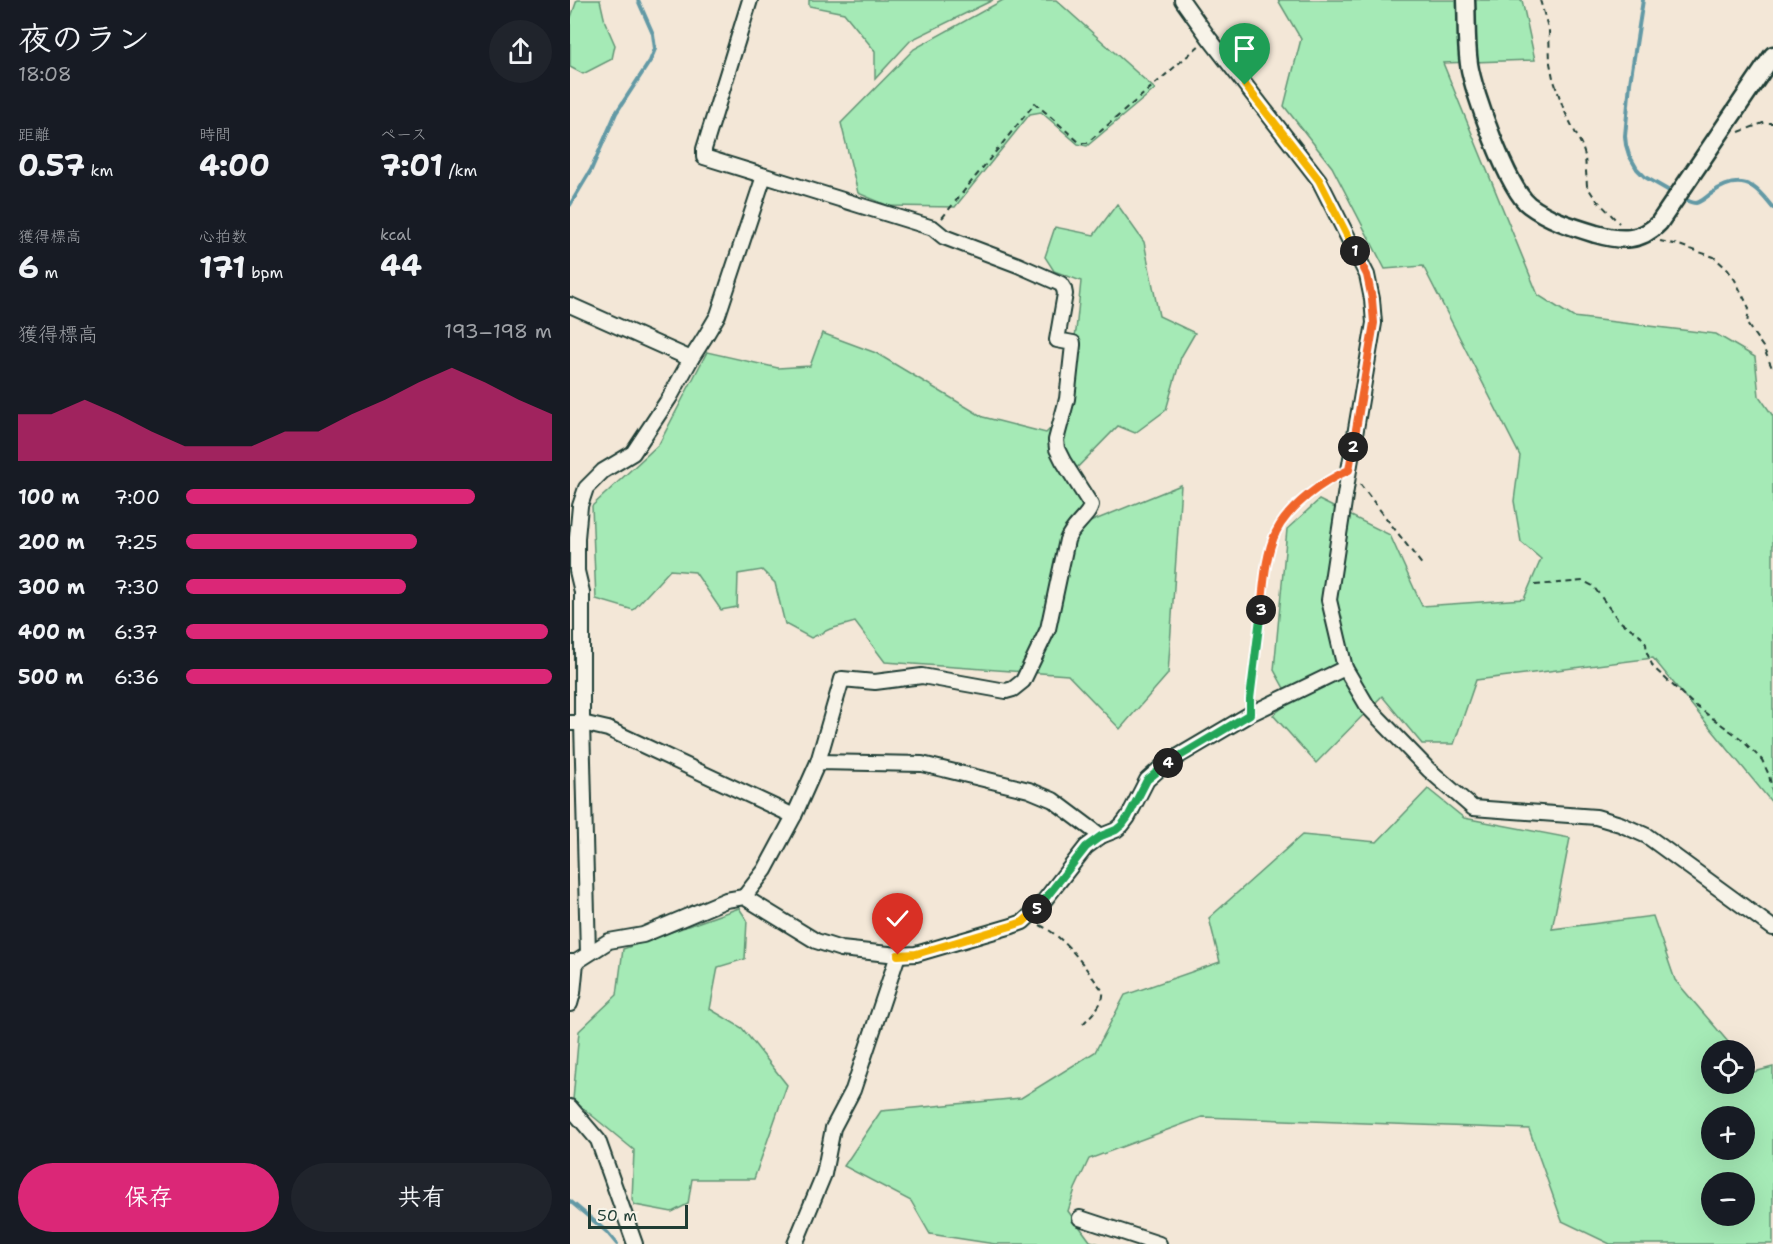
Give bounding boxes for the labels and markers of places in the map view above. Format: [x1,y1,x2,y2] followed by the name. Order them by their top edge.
[1219,23,1270,85] pin
[1340,236,1370,266] pin: 1
[1338,432,1368,462] pin: 2
[1246,595,1276,625] pin: 3
[1153,748,1183,778] pin: 4
[872,893,923,955] pin
[1022,894,1052,924] pin: 5

